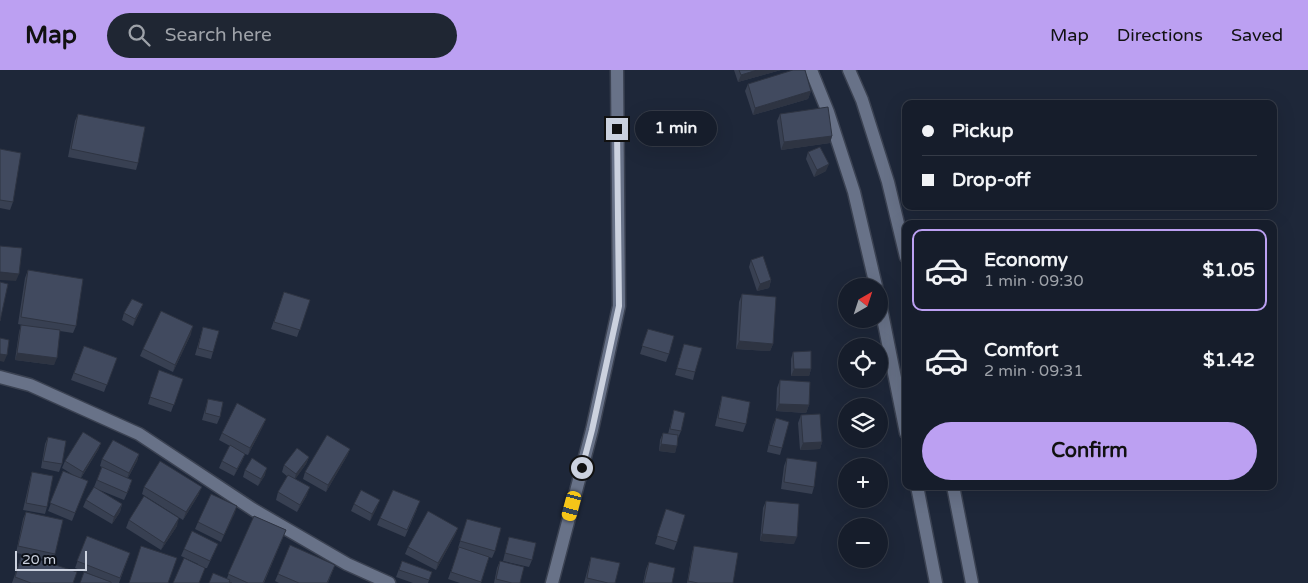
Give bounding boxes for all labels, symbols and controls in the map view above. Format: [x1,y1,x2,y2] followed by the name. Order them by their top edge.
[107,13,457,58] search box
[25,21,77,50] text: Map
[125,21,153,49] icon: search
[165,24,272,46] text: Search here
[1050,24,1089,46] text: Map
[1117,24,1203,46] text: Directions
[1231,24,1283,46] text: Saved
[634,112,717,146] callout: 1 min
[606,118,628,140] route end
[655,118,697,138] text: 1 min
[952,120,1013,142] text: Pickup
[952,169,1031,191] text: Drop-off
[924,248,969,293] icon: car
[984,249,1068,271] text: Economy
[1203,259,1255,281] text: $1.05
[984,271,1083,291] text: 1 min · 09:30
[838,278,888,328] north arrow
[838,278,888,568] map controls
[838,338,888,388] button: locate
[924,338,969,383] icon: car
[984,339,1058,361] text: Comfort
[1203,349,1255,371] text: $1.42
[984,361,1083,381] text: 2 min · 09:31
[838,398,888,448] button: layers
[922,422,1257,480] button: Confirm
[571,457,593,479] route start
[838,458,888,508] button: +
[560,490,583,522] car
[838,518,888,568] button: −
[15,548,88,571] scale bar
[22,551,56,568] text: 20 m

